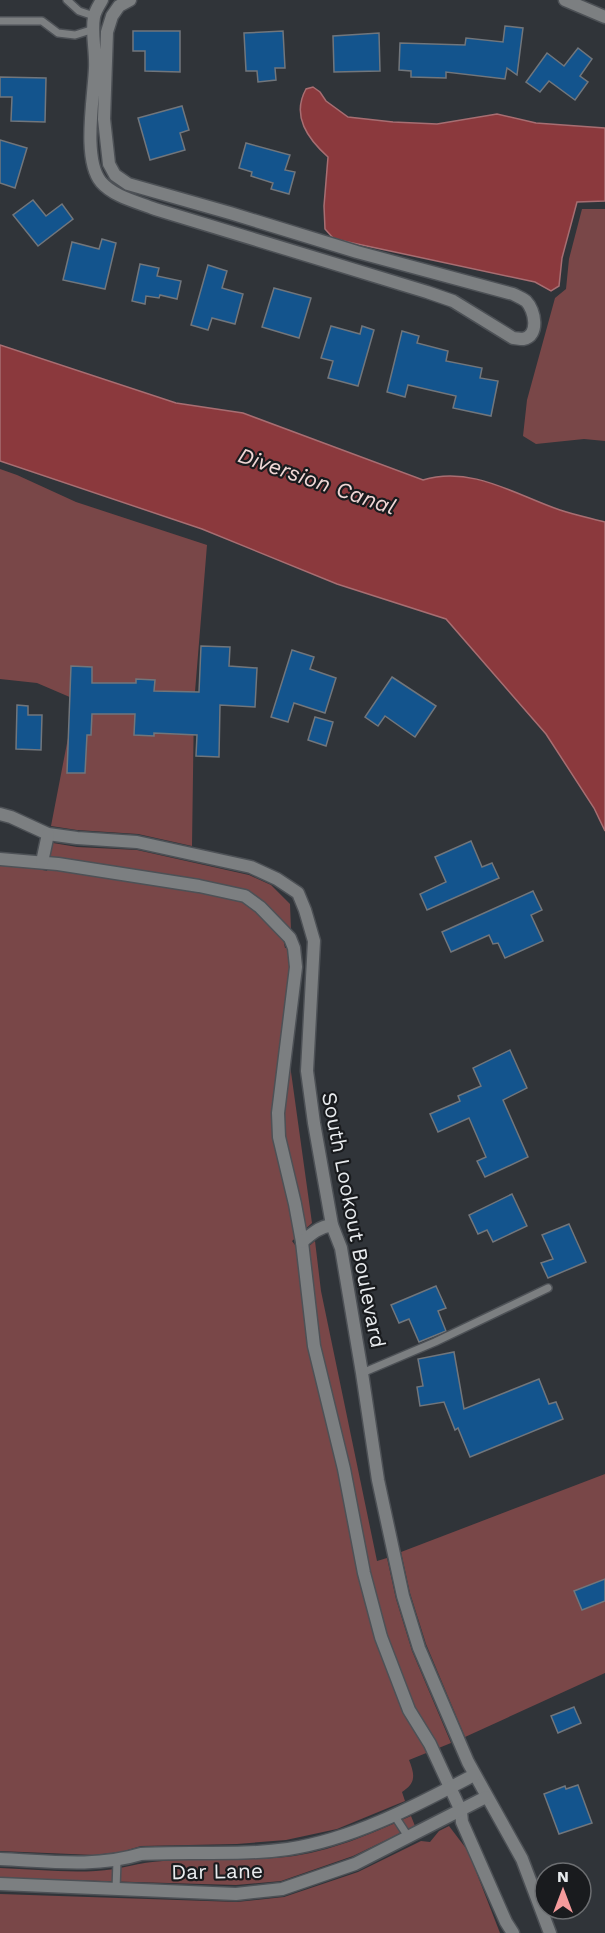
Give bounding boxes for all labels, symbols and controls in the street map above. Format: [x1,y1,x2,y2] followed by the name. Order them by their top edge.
[235,442,400,520] water label: Diversion Canal
[317,1090,391,1350] street label: South Lookout Boulevard
[171,1858,263,1884] street label: Dar Lane
[533,1861,593,1921] north arrow
[557,1867,569,1886] text: N

